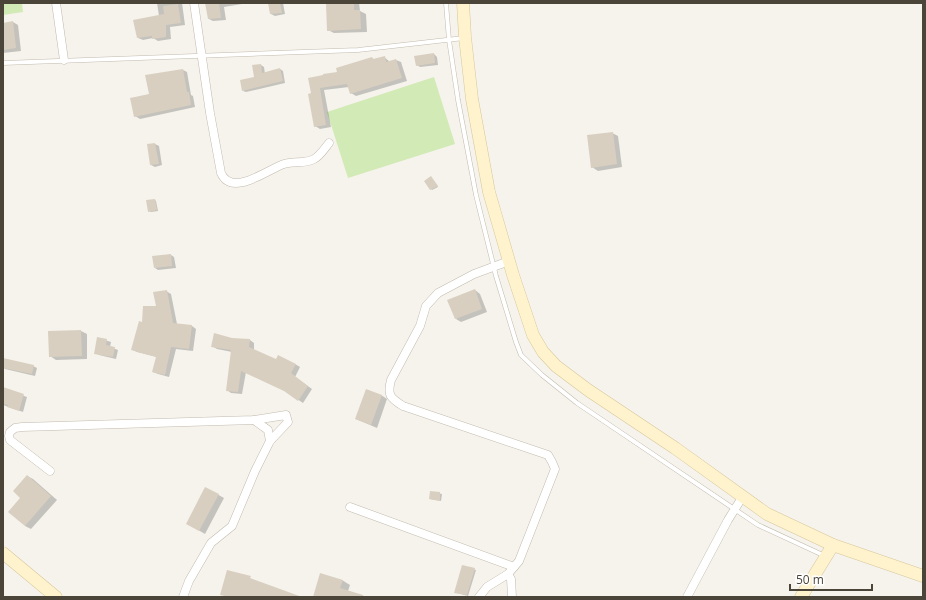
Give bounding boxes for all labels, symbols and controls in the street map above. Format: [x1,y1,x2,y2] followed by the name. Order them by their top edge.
[790,566,872,592] scale bar
[796,571,824,588] text: 50 m

